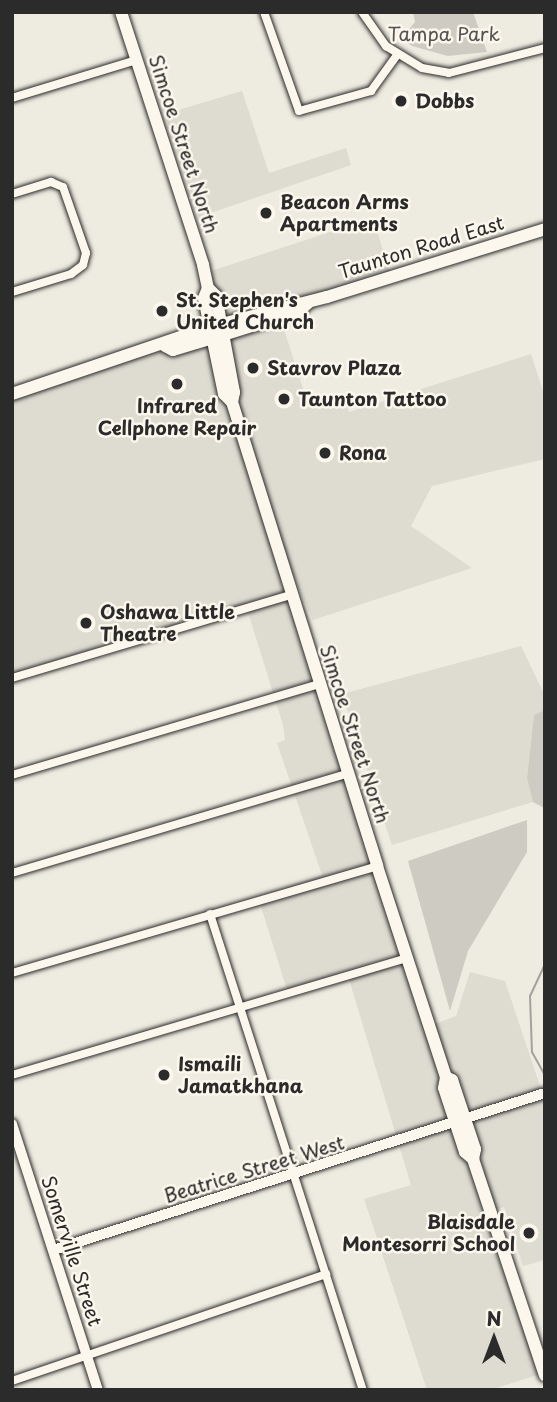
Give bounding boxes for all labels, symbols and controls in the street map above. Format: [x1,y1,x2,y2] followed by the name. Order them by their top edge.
[388,23,500,45] park label: Tampa Park
[144,52,224,236] street label: Simcoe Street North
[415,90,474,112] place label: Dobbs
[393,93,409,109] marker: Dobbs
[280,191,407,235] place label: Beacon Arms Apartments
[258,205,274,221] marker: Beacon Arms Apartments
[335,211,507,283] street label: Taunton Road East
[176,289,315,333] place label: St. Stephen's United Church
[154,303,170,319] marker: St. Stephen's United Church
[267,357,402,379] place label: Stavrov Plaza
[245,360,261,376] marker: Stavrov Plaza
[169,376,185,392] marker: Infrared Cellphone Repair
[298,388,447,410] place label: Taunton Tattoo
[276,391,292,407] marker: Taunton Tattoo
[97,395,257,439] place label: Infrared Cellphone Repair
[339,442,387,464] place label: Rona
[317,445,333,461] marker: Rona
[100,601,234,645] place label: Oshawa Little Theatre
[78,615,94,631] marker: Oshawa Little Theatre
[315,642,395,826] street label: Simcoe Street North
[178,1053,303,1097] place label: Ismaili Jamatkhana
[156,1067,172,1083] marker: Ismaili Jamatkhana
[160,1130,348,1208] street label: Beatrice Street West
[37,1173,107,1329] street label: Somerville Street
[341,1211,515,1255] place label: Blaisdale Montesorri School
[521,1225,537,1241] marker: Blaisdale Montesorri School
[459,1304,529,1374] north arrow
[486,1304,502,1332] text: N

